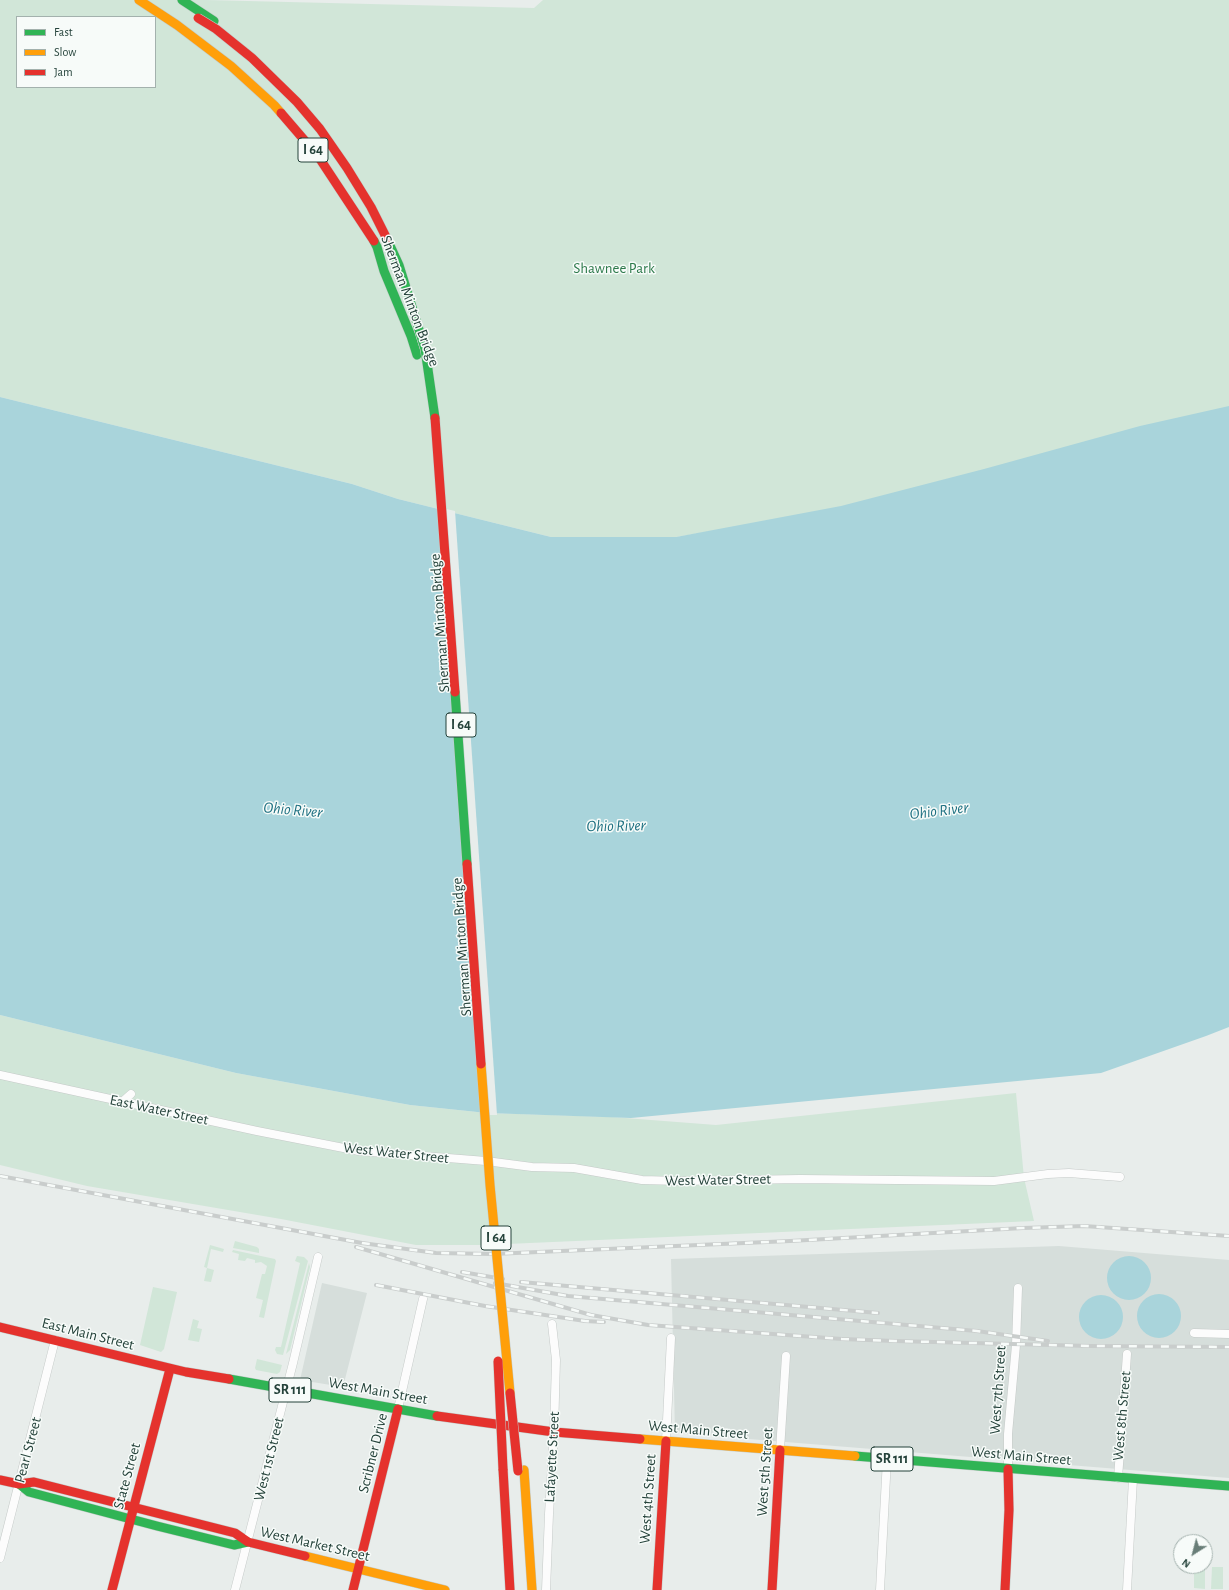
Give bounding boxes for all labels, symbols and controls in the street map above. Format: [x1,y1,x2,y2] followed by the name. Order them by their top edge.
[16,16,156,88] legend
[54,26,73,38] text: Fast
[54,46,76,58] text: Slow
[54,66,73,78] text: Jam
[298,138,328,162] road number: I 64
[377,233,443,369] street label: Sherman Minton Bridge
[573,259,655,277] park label: Shawnee Park
[426,553,454,693] street label: Sherman Minton Bridge
[446,713,476,737] road number: I 64
[263,798,323,822] water label: Ohio River
[908,798,970,824] water label: Ohio River
[586,816,646,836] water label: Ohio River
[448,877,476,1017] street label: Sherman Minton Bridge
[108,1091,210,1129] street label: East Water Street
[342,1139,450,1167] street label: West Water Street
[665,1170,771,1190] street label: West Water Street
[481,1226,511,1250] road number: I 64
[40,1314,136,1354] street label: East Main Street
[986,1345,1010,1435] street label: West 7th Street
[1109,1370,1135,1462] street label: West 8th Street
[327,1373,429,1409] street label: West Main Street
[269,1378,311,1402] road number: SR 111
[354,1411,392,1495] street label: Scribner Drive
[541,1411,563,1503] street label: Lafayette Street
[11,1415,45,1485] street label: Pearl Street
[250,1415,288,1503] street label: West 1st Street
[647,1417,749,1443] street label: West Main Street
[753,1427,777,1517] street label: West 5th Street
[109,1441,145,1511] street label: State Street
[970,1443,1072,1469] street label: West Main Street
[871,1447,913,1471] road number: SR 111
[636,1453,660,1545] street label: West 4th Street
[258,1523,372,1565] street label: West Market Street
[1173,1534,1213,1574] north arrow
[1180,1557,1193,1570] text: N

